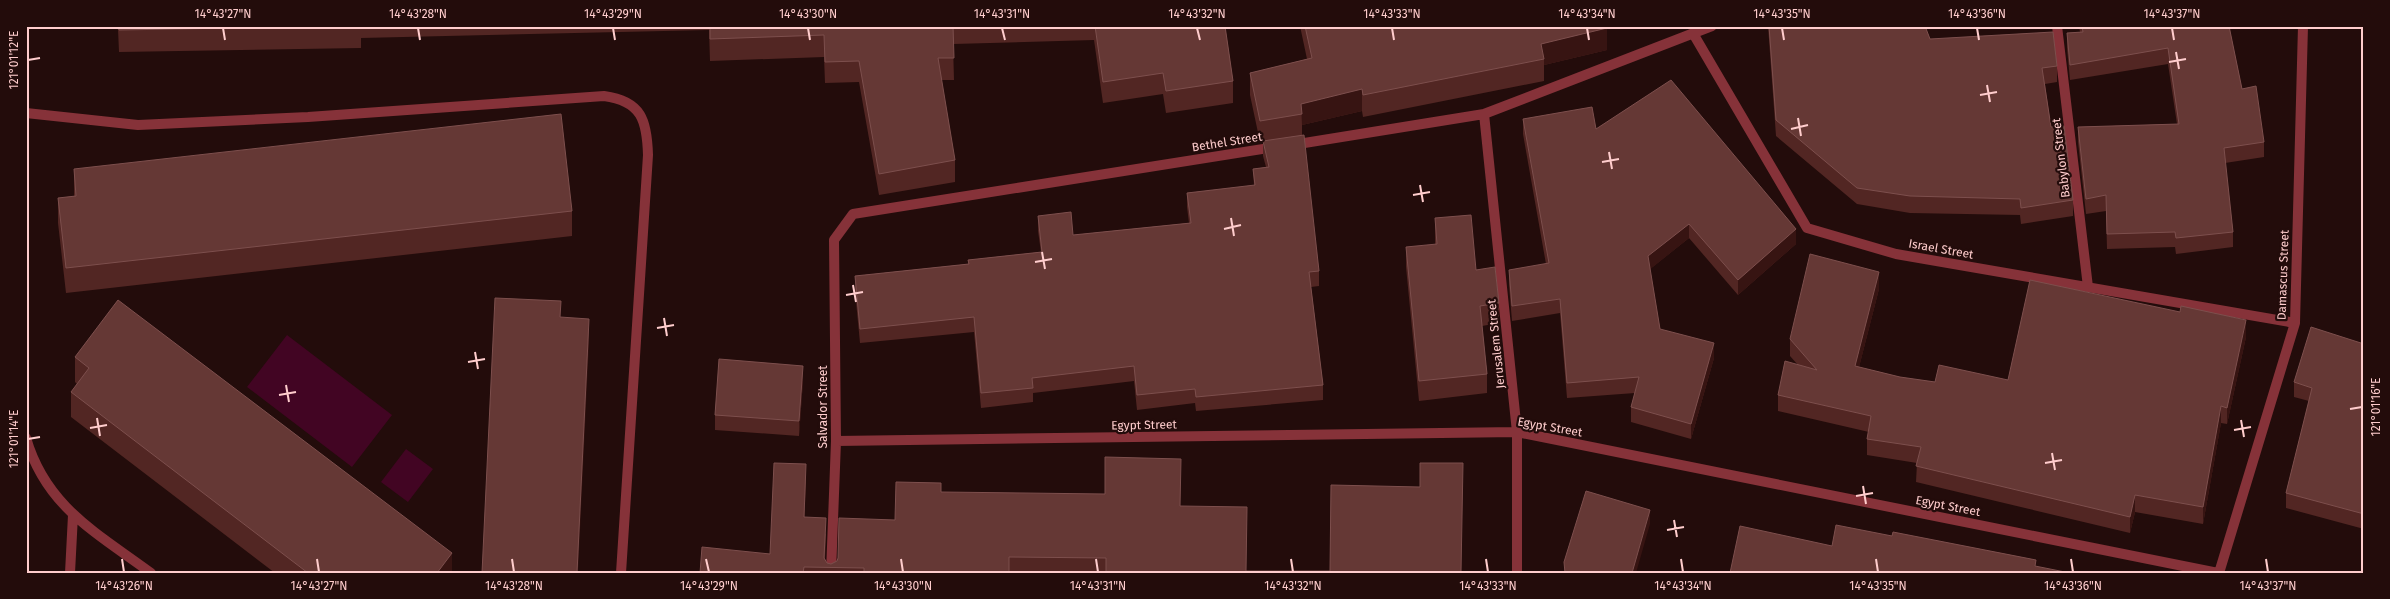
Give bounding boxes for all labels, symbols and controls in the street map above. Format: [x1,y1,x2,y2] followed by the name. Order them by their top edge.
[195,7,251,21] text: 14°43'27"N
[389,7,447,21] text: 14°43'28"N
[584,7,642,21] text: 14°43'29"N
[779,7,837,21] text: 14°43'30"N
[974,7,1030,21] text: 14°43'31"N
[1168,7,1226,21] text: 14°43'32"N
[1363,7,1421,21] text: 14°43'33"N
[1558,7,1616,21] text: 14°43'34"N
[1753,7,1811,21] text: 14°43'35"N
[1948,7,2006,21] text: 14°43'36"N
[2143,7,2201,21] text: 14°43'37"N
[7,31,21,89] text: 121°01'12"E
[2049,117,2073,199] street label: Babylon Street
[1191,129,1264,154] street label: Bethel Street
[2274,229,2292,320] street label: Damascus Street
[1907,236,1975,262] street label: Israel Street
[1484,298,1508,389] street label: Jerusalem Street
[816,365,830,449] street label: Salvador Street
[2369,377,2383,437] text: 121°01'16"E
[7,410,21,468] text: 121°01'14"E
[1517,414,1584,440] street label: Egypt Street
[1111,417,1178,433] street label: Egypt Street
[1915,493,1982,519] street label: Egypt Street
[95,579,153,593] text: 14°43'26"N
[291,579,347,593] text: 14°43'27"N
[485,579,543,593] text: 14°43'28"N
[680,579,738,593] text: 14°43'29"N
[874,579,932,593] text: 14°43'30"N
[1070,579,1126,593] text: 14°43'31"N
[1264,579,1322,593] text: 14°43'32"N
[1459,579,1517,593] text: 14°43'33"N
[1654,579,1712,593] text: 14°43'34"N
[1849,579,1907,593] text: 14°43'35"N
[2044,579,2102,593] text: 14°43'36"N
[2239,579,2297,593] text: 14°43'37"N

